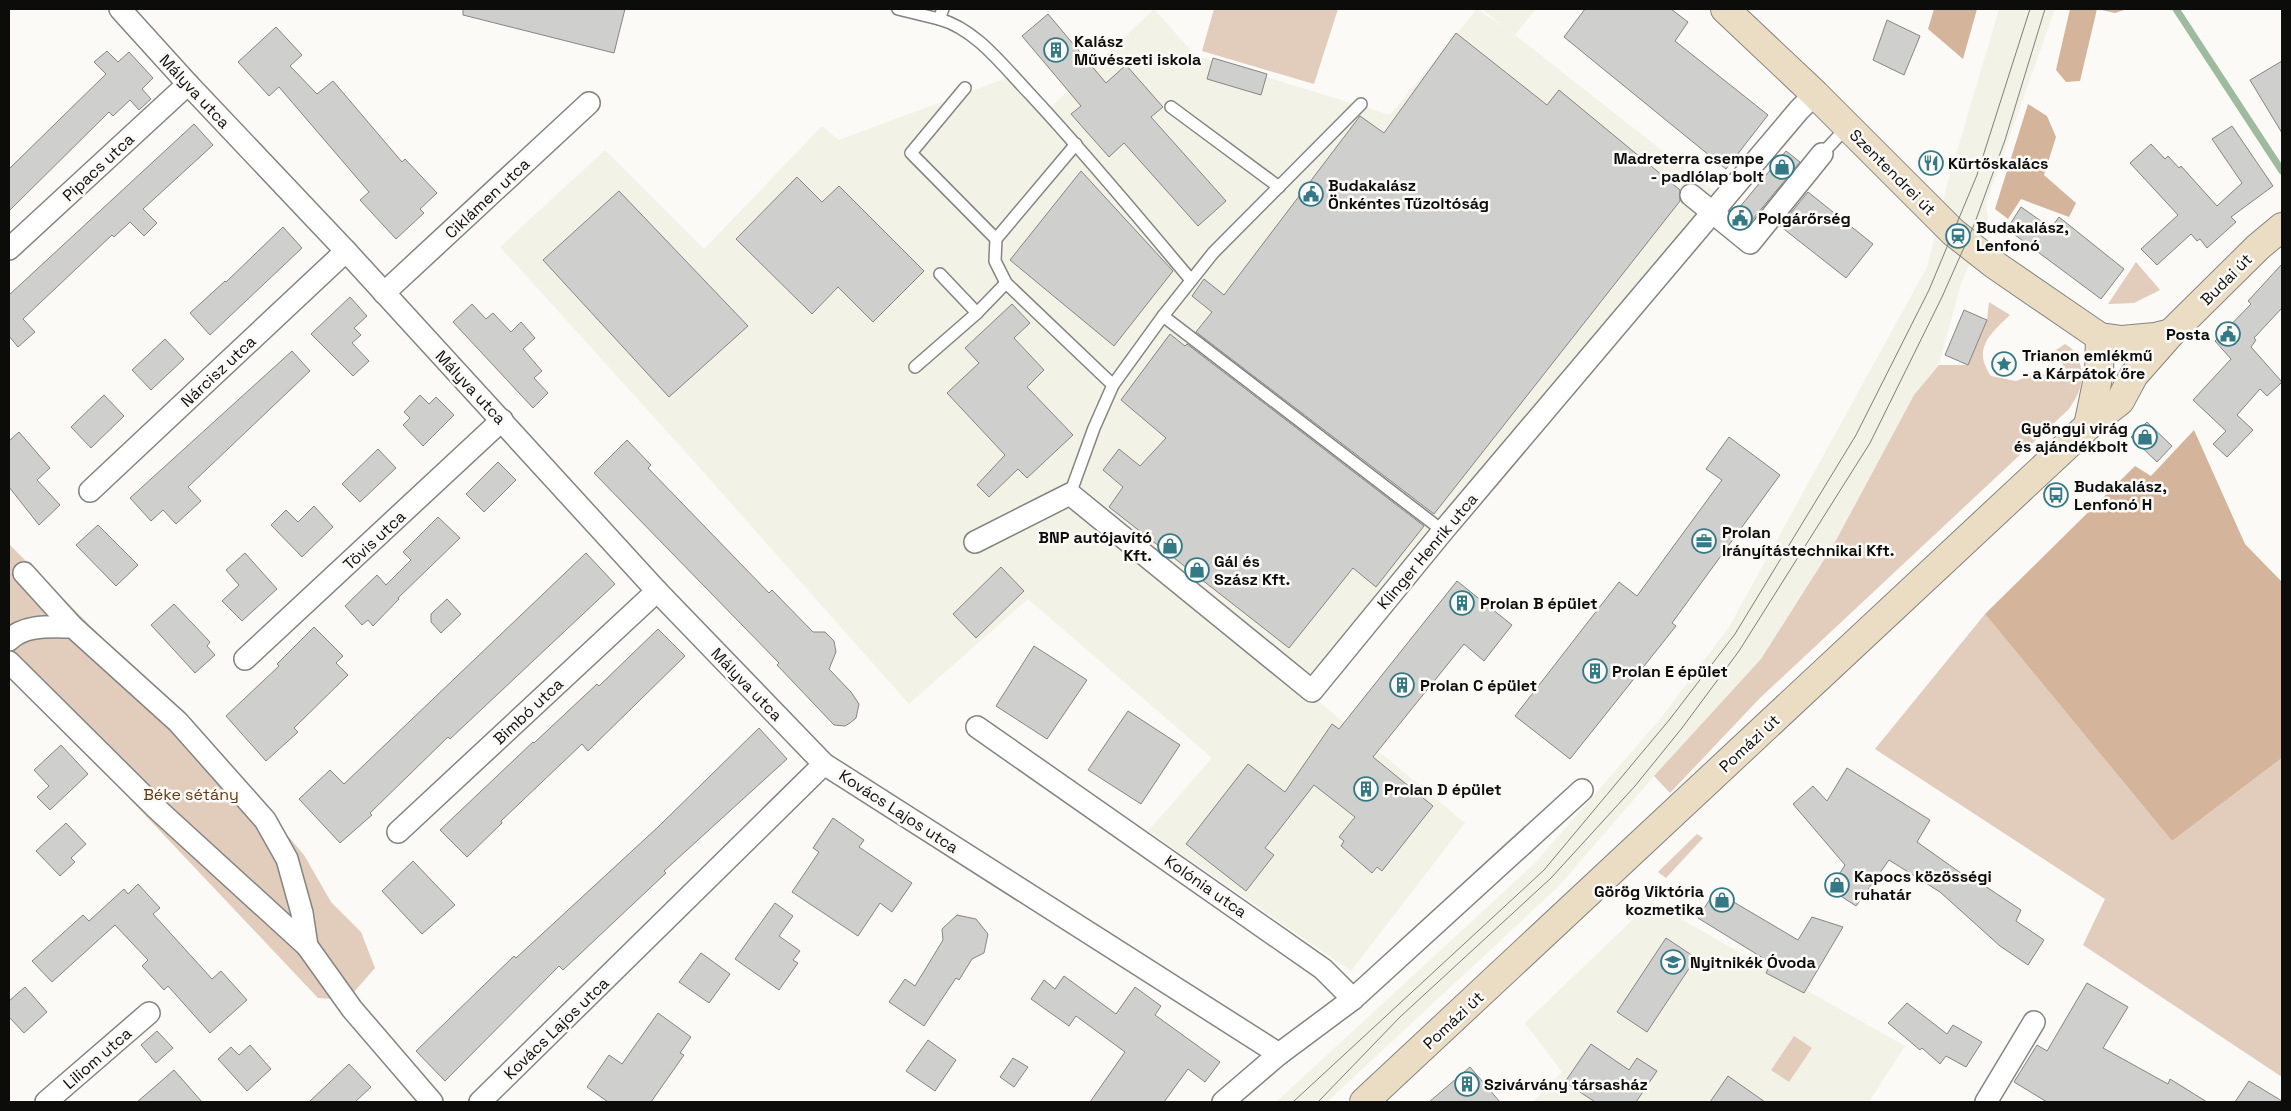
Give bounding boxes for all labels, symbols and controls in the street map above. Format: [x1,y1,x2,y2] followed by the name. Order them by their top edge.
[1074,31,1201,70] place label: Kalász Művészeti iskola
[1043,37,1069,63] building icon: Kalász Művészeti iskola
[155,50,234,133] street label: Mályva utca
[1845,125,1940,220] street label: Szentendrei út
[58,129,139,206] street label: Pipacs utca
[1613,148,1764,187] place label: Madreterra csempe - padlólap bolt
[1918,150,1944,176] restaurant icon: Kürtőskalács
[1948,153,2048,174] place label: Kürtőskalács
[440,154,534,243] street label: Ciklámen utca
[1769,154,1795,180] shop icon: Madreterra csempe - padlólap bolt
[1328,175,1489,214] place label: Budakalász Önkéntes Tűzoltóság
[1298,181,1324,207] public building icon: Budakalász Önkéntes Tűzoltóság
[1727,205,1753,231] public building icon: Polgárőrség
[1758,208,1851,229] place label: Polgárőrség
[1976,217,2069,256] place label: Budakalász, Lenfonó
[1945,223,1971,249] station icon: Budakalász, Lenfonó
[2196,249,2257,310] street label: Budai út
[2215,321,2241,347] public building icon: Posta
[2166,324,2210,345] place label: Posta
[176,331,260,412] street label: Nárcisz utca
[2022,345,2153,384] place label: Trianon emlékmű - a Kárpátok őre
[431,346,510,429] street label: Mályva utca
[1991,351,2017,377] place icon: Trianon emlékmű - a Kárpátok őre
[2014,418,2128,457] place label: Gyöngyi virág és ajándékbolt
[2132,424,2158,450] shop icon: Gyöngyi virág és ajándékbolt
[2074,476,2167,515] place label: Budakalász, Lenfonó H
[2043,482,2069,508] bus stop icon: Budakalász, Lenfonó H
[1373,489,1482,614] street label: Klinger Henrik utca
[339,506,410,575] street label: Tövis utca
[1722,522,1895,561] place label: Prolan Irányítástechnikai Kft.
[1038,527,1152,566] place label: BNP autójavító Kft.
[1691,528,1717,554] office icon: Prolan Irányítástechnikai Kft.
[1157,533,1183,559] shop icon: BNP autójavító Kft.
[1214,551,1290,590] place label: Gál és Szász Kft.
[1184,557,1210,583] shop icon: Gál és Szász Kft.
[1449,590,1475,616] building icon: Prolan B épület
[1480,593,1597,614] place label: Prolan B épület
[706,643,787,725] street label: Mályva utca
[1582,658,1608,684] building icon: Prolan E épület
[1612,661,1728,682] place label: Prolan E épület
[1389,672,1415,698] building icon: Prolan C épület
[489,674,568,749] street label: Bimbó utca
[1420,675,1537,696] place label: Prolan C épület
[1714,710,1784,777] street label: Pomázi út
[835,765,962,858] street label: Kovács Lajos utca
[1353,776,1379,802] building icon: Prolan D épület
[1384,779,1501,800] place label: Prolan D épület
[143,784,239,805] park label: Béke sétány
[1160,850,1251,922] street label: Kolónia utca
[1854,866,1992,905] place label: Kapocs közösségi ruhatár
[1824,872,1850,898] shop icon: Kapocs közösségi ruhatár
[1594,881,1704,920] place label: Görög Viktória kozmetika
[1709,887,1735,913] shop icon: Görög Viktória kozmetika
[1660,949,1686,975] school or university icon: Nyitnikék Óvoda
[1690,952,1816,973] place label: Nyitnikék Óvoda
[499,973,613,1084] street label: Kovács Lajos utca
[1418,987,1488,1054] street label: Pomázi út
[59,1023,136,1094] street label: Liliom utca
[1454,1071,1480,1097] building icon: Szivárvány társasház
[1484,1074,1648,1095] place label: Szivárvány társasház

